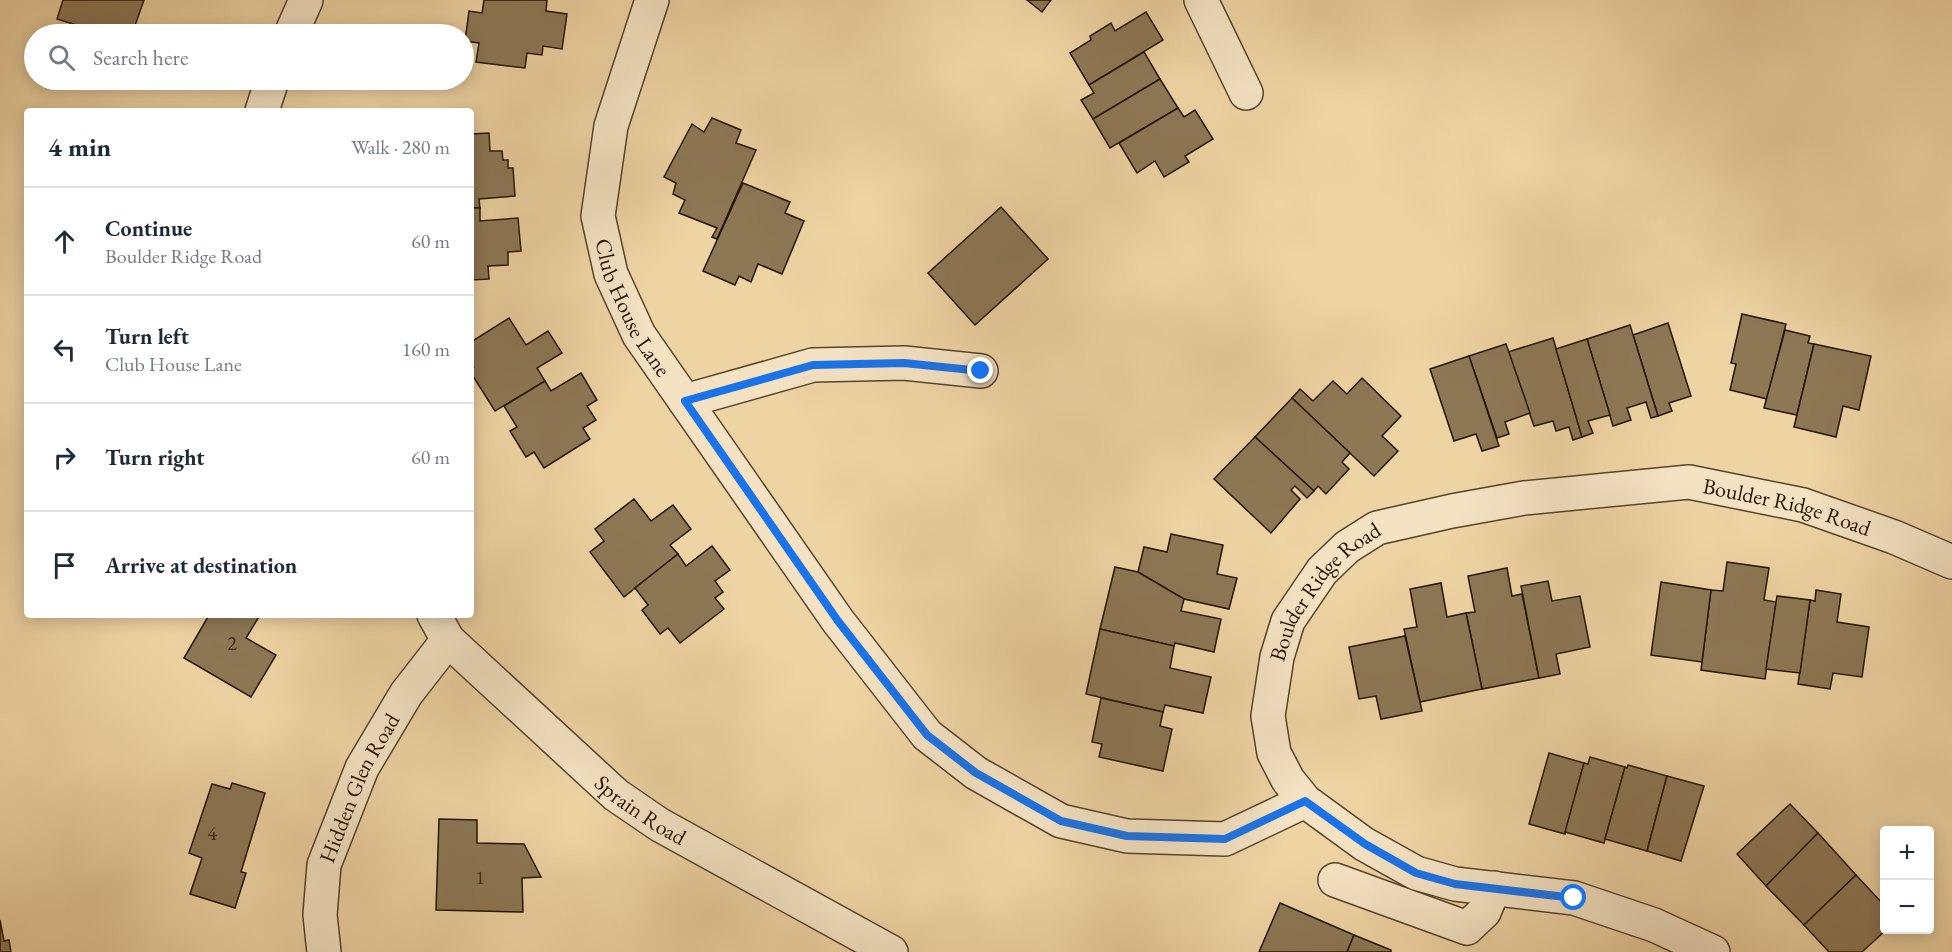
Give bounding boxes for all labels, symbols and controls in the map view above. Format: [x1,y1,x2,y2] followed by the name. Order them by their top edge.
[24,24,474,90] search box
[45,41,78,74] icon: search
[93,43,188,72] text: Search here
[48,130,111,164] text: 4 min
[351,134,450,160] text: Walk · 280 m
[105,214,192,243] text: Continue
[48,225,81,258] icon: ahead
[411,228,450,254] text: 60 m
[589,236,678,382] street label: Club House Lane
[105,243,262,269] text: Boulder Ridge Road
[105,322,189,351] text: Turn left
[48,333,81,366] icon: left
[402,336,450,362] text: 160 m
[105,351,242,377] text: Club House Lane
[967,357,993,383] route end
[48,441,81,474] icon: right
[105,443,204,472] text: Turn right
[411,444,450,470] text: 60 m
[1700,471,1876,543] street label: Boulder Ridge Road
[1262,515,1387,664] street label: Boulder Ridge Road
[48,549,81,582] icon: arrive
[105,551,297,580] text: Arrive at destination
[227,630,237,656] house number: 2
[312,707,406,867] street label: Hidden Glen Road
[589,768,692,852] street label: Sprain Road
[207,820,217,846] house number: 4
[1880,826,1934,934] map controls
[1880,826,1934,880] button: +
[475,864,485,890] house number: 1
[1880,880,1934,934] button: −
[1560,884,1586,910] route start

